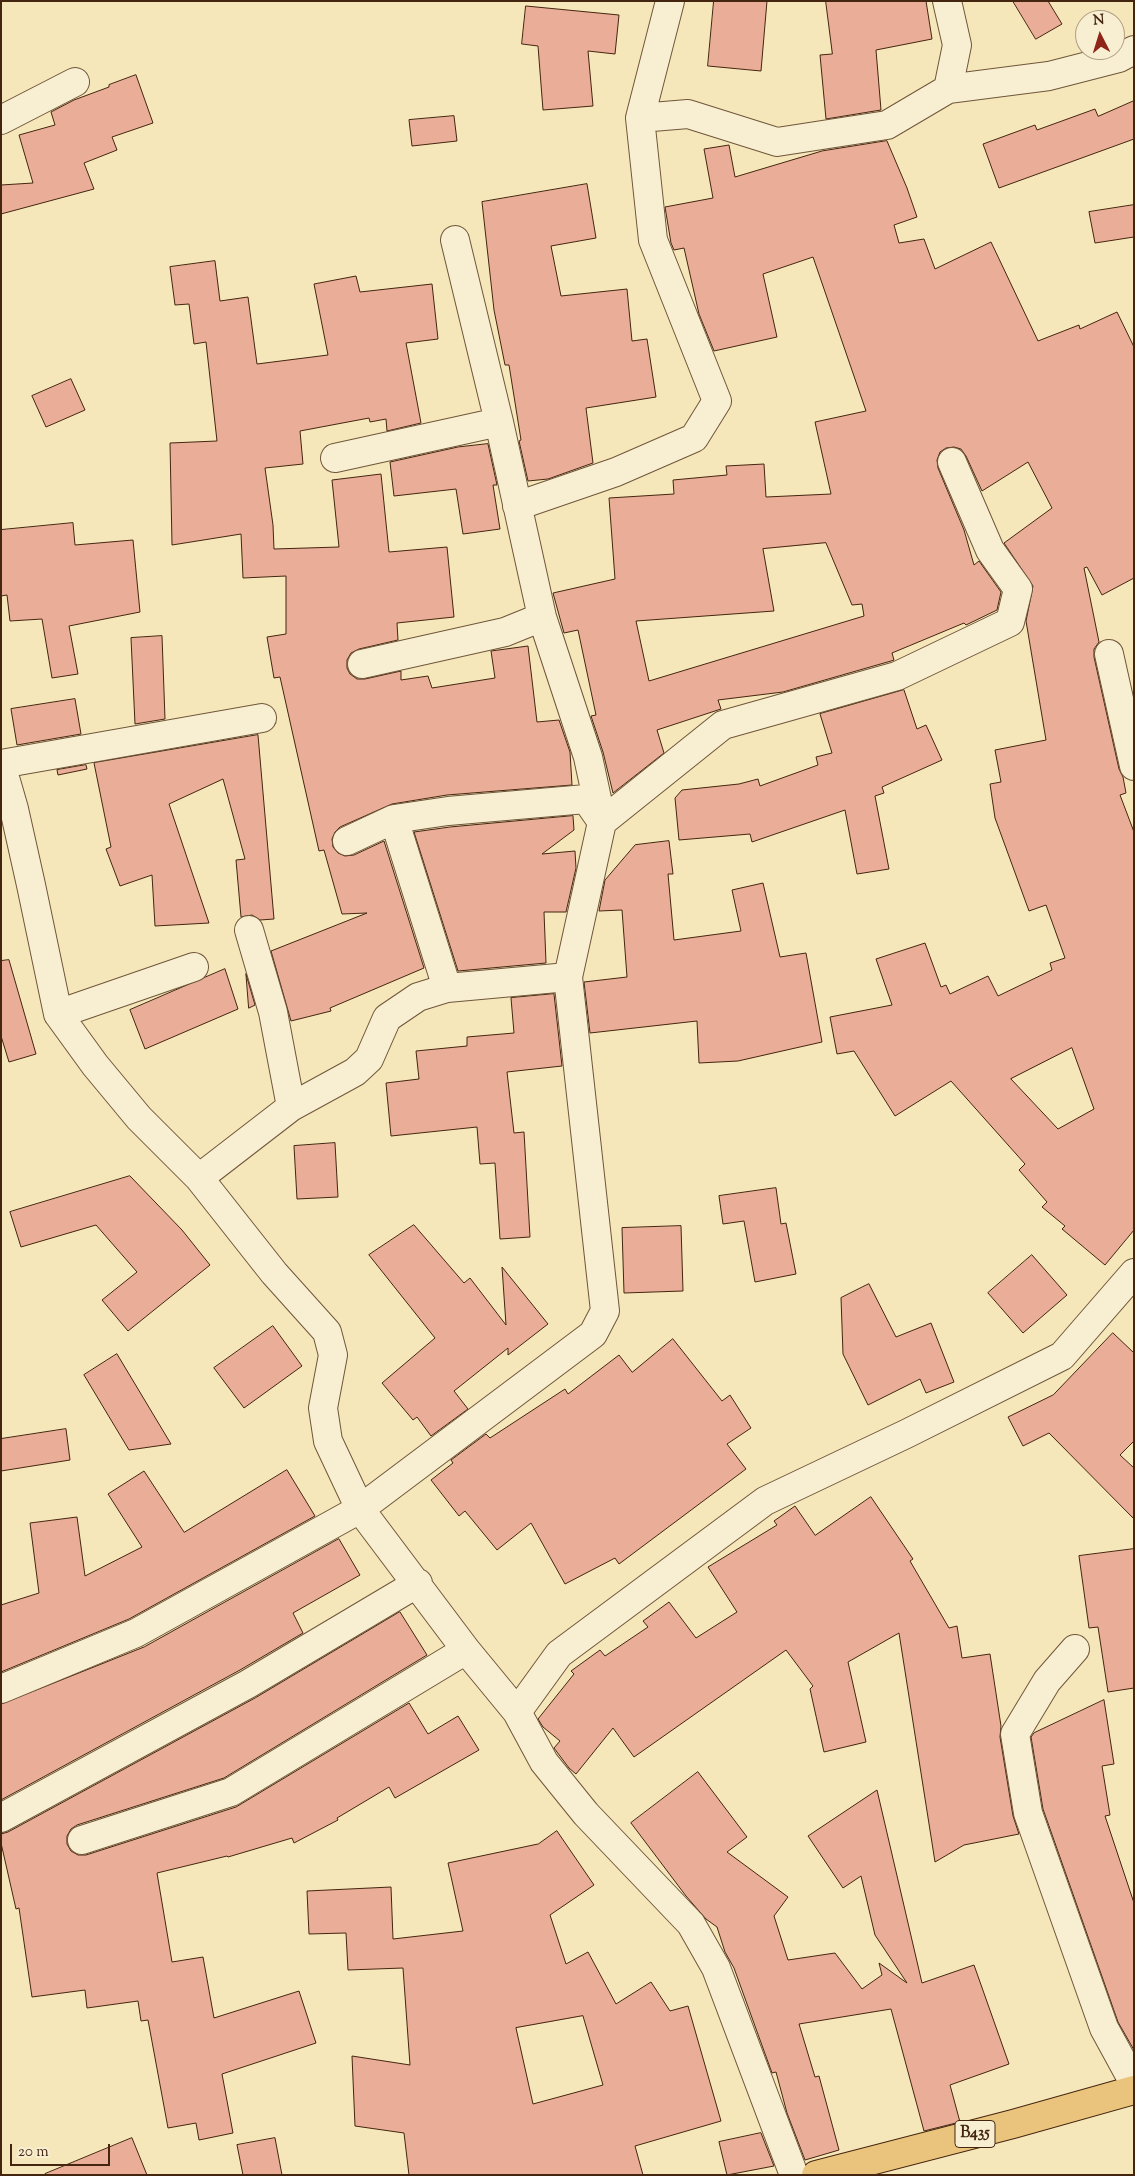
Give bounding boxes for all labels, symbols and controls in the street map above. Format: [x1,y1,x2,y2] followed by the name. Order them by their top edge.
[1075,10,1125,60] north arrow
[1092,11,1105,32] text: N
[955,2120,995,2148] road number: B435
[12,2134,112,2166] scale bar
[18,2142,49,2163] text: 20 m

